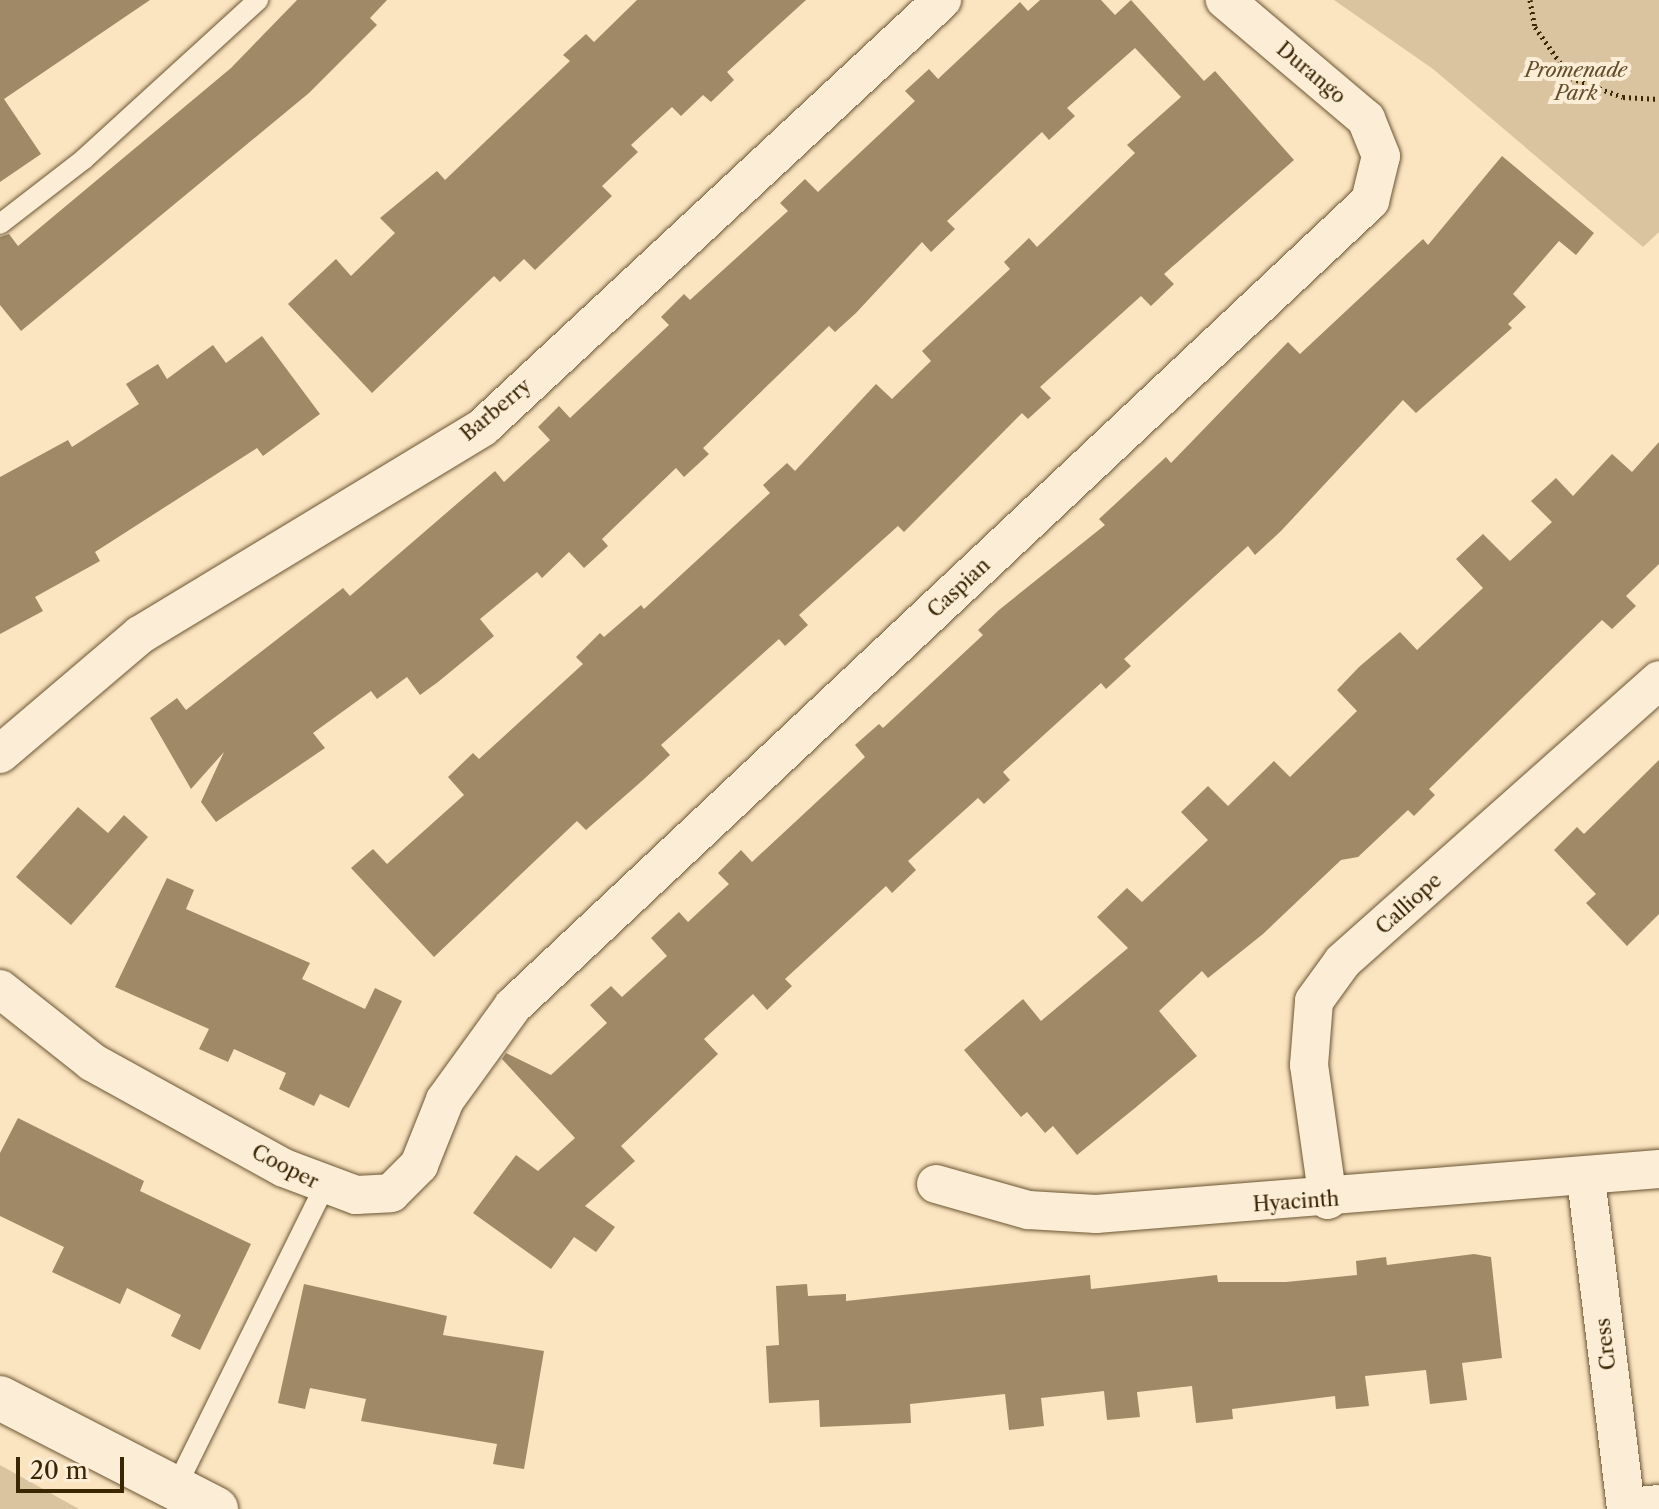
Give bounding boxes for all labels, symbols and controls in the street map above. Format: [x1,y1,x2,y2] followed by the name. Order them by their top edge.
[1272,37,1350,109] street label: Durango
[1525,58,1627,105] park label: Promenade Park
[456,374,536,446] street label: Barberry
[923,553,995,623] street label: Caspian
[1371,868,1447,940] street label: Calliope
[248,1140,322,1194] street label: Cooper
[1252,1187,1340,1217] street label: Hyacinth
[1591,1317,1621,1371] street label: Cress
[20,1441,128,1491] scale bar
[30,1456,88,1485] text: 20 m

